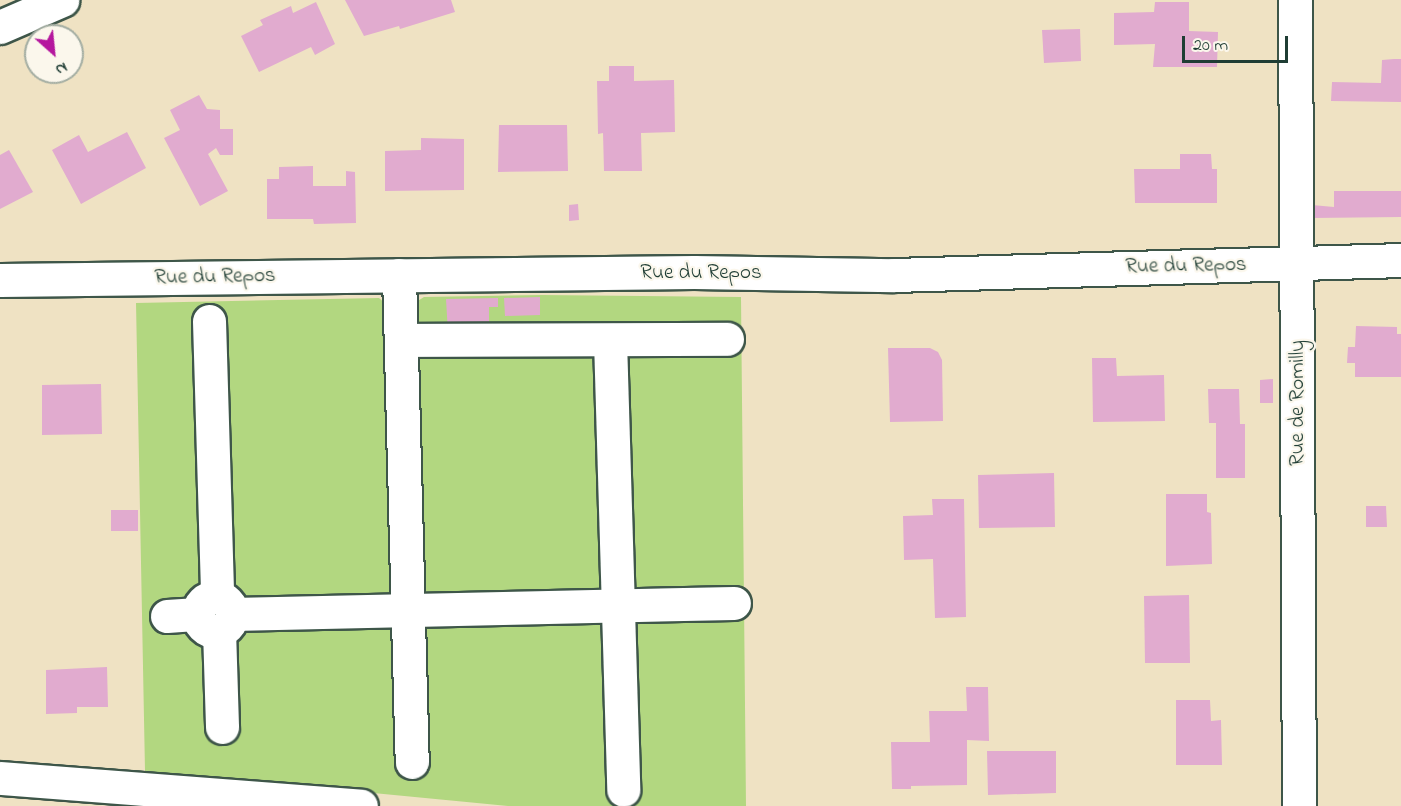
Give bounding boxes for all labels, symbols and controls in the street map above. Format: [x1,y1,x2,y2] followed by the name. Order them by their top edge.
[24,24,84,84] north arrow
[1185,24,1292,62] scale bar
[1193,33,1228,59] text: 20 m
[51,55,72,81] text: N
[1125,252,1247,280] street label: Rue du Repos
[640,260,762,286] street label: Rue du Repos
[154,263,276,291] street label: Rue du Repos
[1285,340,1311,466] street label: Rue de Romilly

